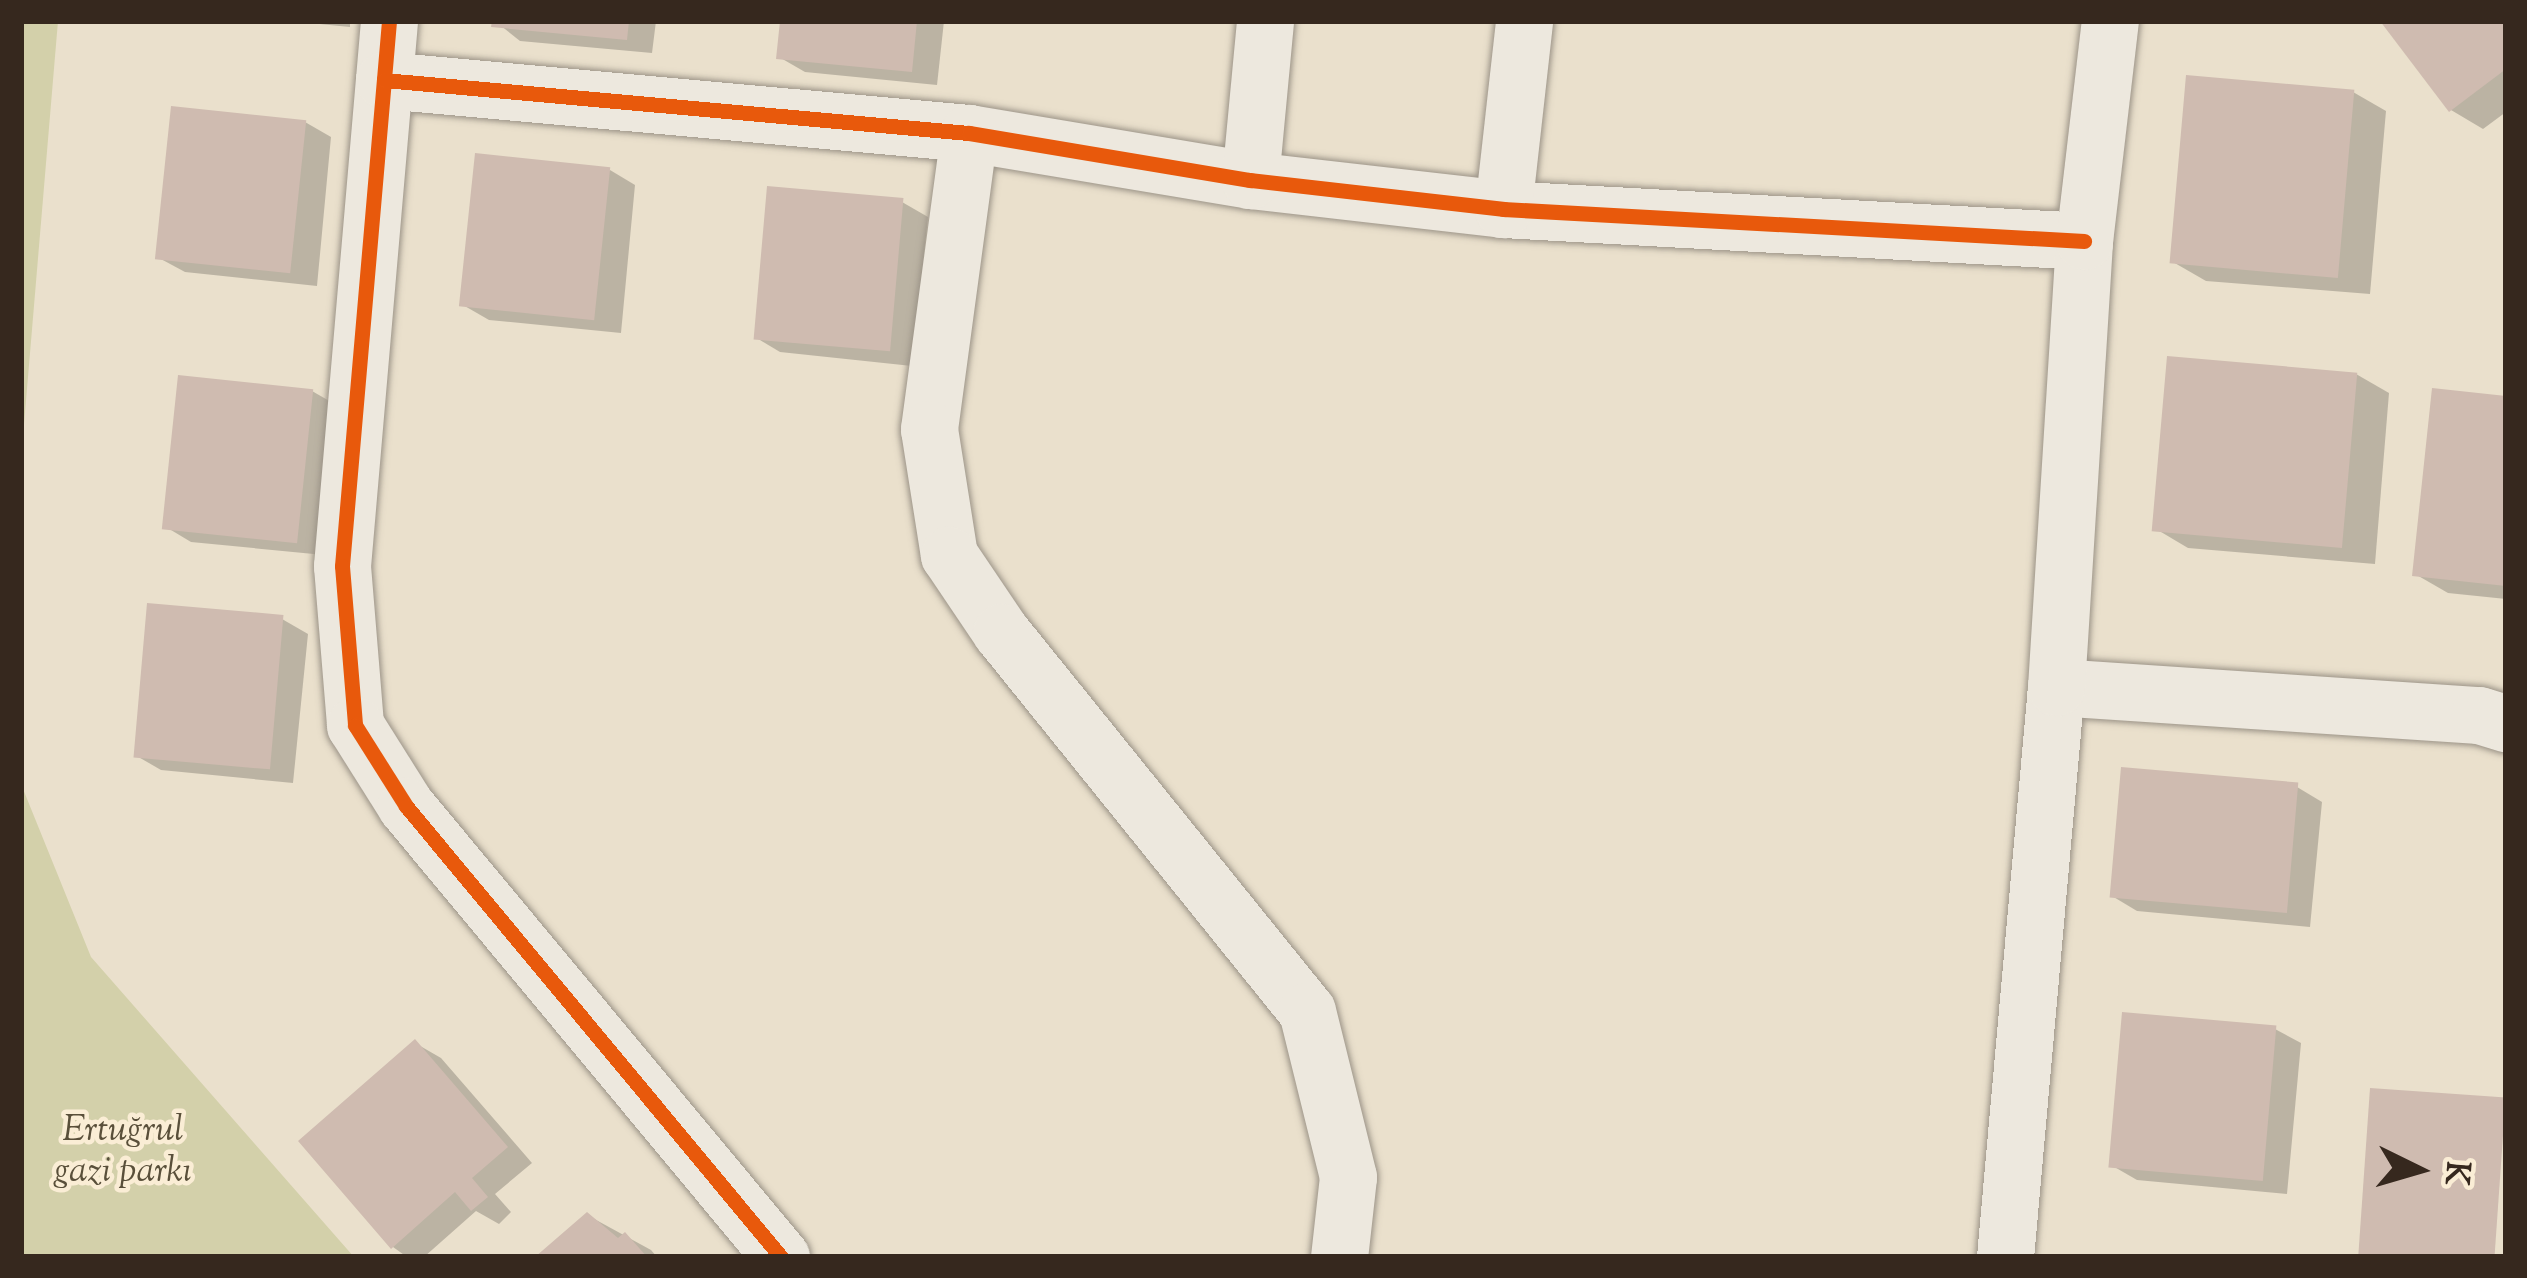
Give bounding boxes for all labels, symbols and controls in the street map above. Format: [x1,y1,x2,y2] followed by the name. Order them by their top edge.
[54,1109,192,1194] park label: Ertuğrul gazi parkı
[2359,1110,2479,1230] north arrow
[2430,1159,2480,1187] text: K

